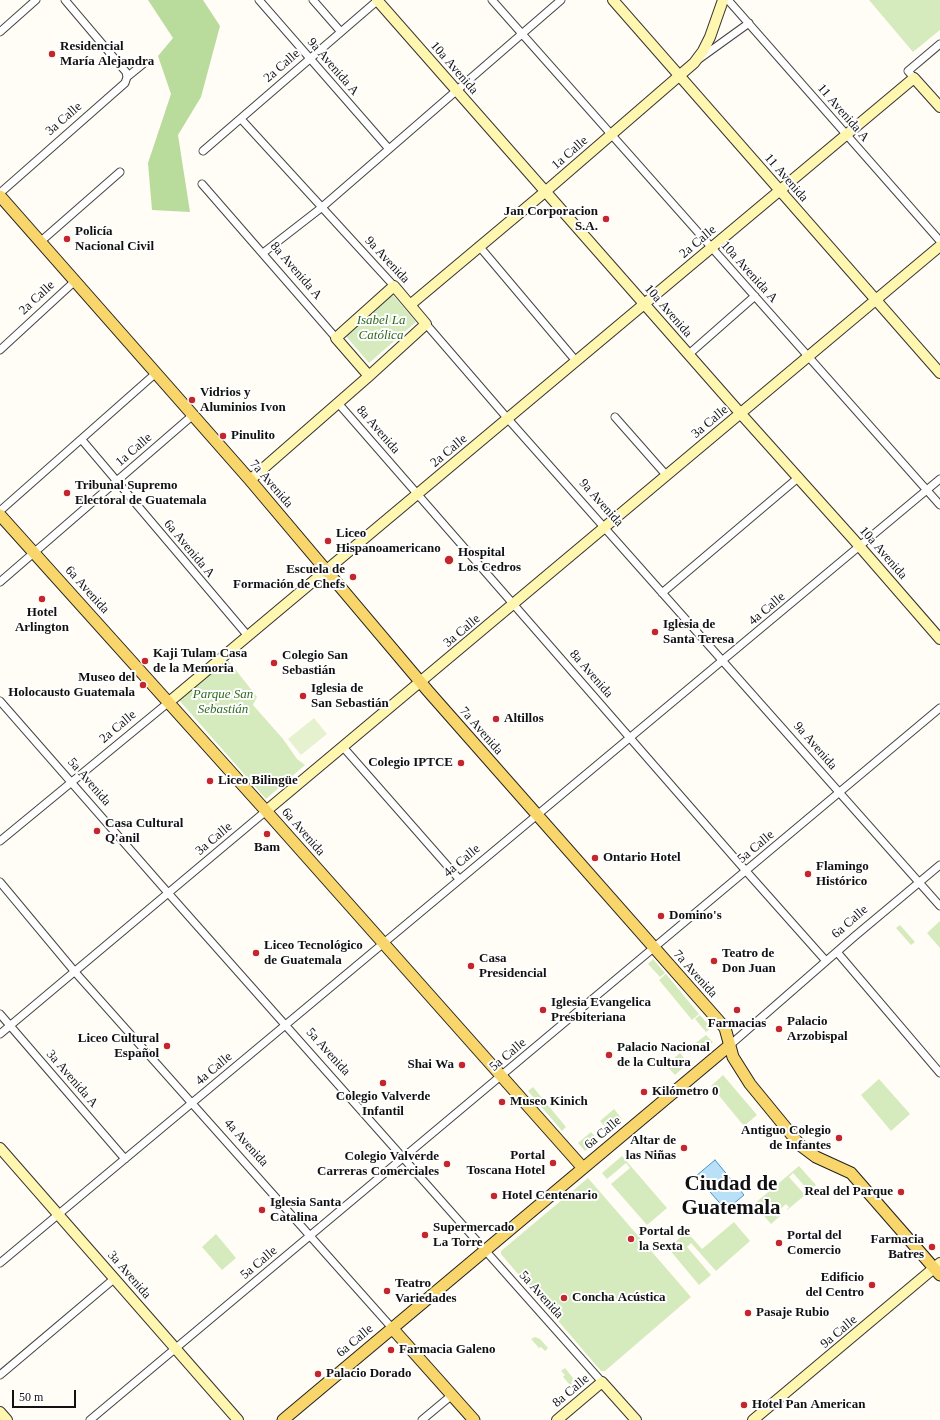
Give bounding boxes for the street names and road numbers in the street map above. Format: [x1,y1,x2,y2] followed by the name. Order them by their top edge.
[304,35,362,99] street label: 9a Avenida A
[427,38,481,98] street label: 10a Avenida
[261,46,303,86] street label: 2a Calle
[814,81,872,145] street label: 11 Avenida A
[43,99,85,139] street label: 3a Calle
[549,133,591,173] street label: 1a Calle
[761,151,811,205] street label: 11 Avenida
[677,222,719,262] street label: 2a Calle
[361,233,413,287] street label: 9a Avenida
[717,238,781,306] street label: 10a Avenida A
[267,239,325,303] street label: 8a Avenida A
[16,278,58,318] street label: 2a Calle
[641,281,695,341] street label: 10a Avenida
[689,402,731,442] street label: 3a Calle
[353,403,403,457] street label: 8a Avenida
[113,430,155,470] street label: 1a Calle
[428,431,470,471] street label: 2a Calle
[246,457,296,511] street label: 7a Avenida
[576,476,626,530] street label: 9a Avenida
[160,517,218,581] street label: 6a Avenida A
[856,523,910,583] street label: 10a Avenida
[62,563,112,617] street label: 6a Avenida
[746,589,788,629] street label: 4a Calle
[441,611,483,651] street label: 3a Calle
[566,647,616,701] street label: 8a Avenida
[456,704,506,758] street label: 7a Avenida
[97,707,139,747] street label: 2a Calle
[790,719,840,773] street label: 9a Avenida
[64,755,114,809] street label: 5a Avenida
[278,805,328,859] street label: 6a Avenida
[193,819,235,859] street label: 3a Calle
[735,827,777,867] street label: 5a Calle
[441,841,483,881] street label: 4a Calle
[829,902,871,942] street label: 6a Calle
[670,947,720,1001] street label: 7a Avenida
[303,1025,353,1079] street label: 5a Avenida
[487,1035,529,1075] street label: 5a Calle
[43,1047,101,1111] street label: 3a Avenida A
[193,1049,235,1089] street label: 4a Calle
[582,1113,624,1153] street label: 6a Calle
[221,1116,271,1170] street label: 4a Avenida
[238,1243,280,1283] street label: 5a Calle
[104,1248,154,1302] street label: 3a Avenida
[516,1268,566,1322] street label: 5a Avenida
[818,1312,860,1352] street label: 9a Calle
[334,1321,376,1361] street label: 6a Calle
[550,1371,592,1411] street label: 8a Calle

